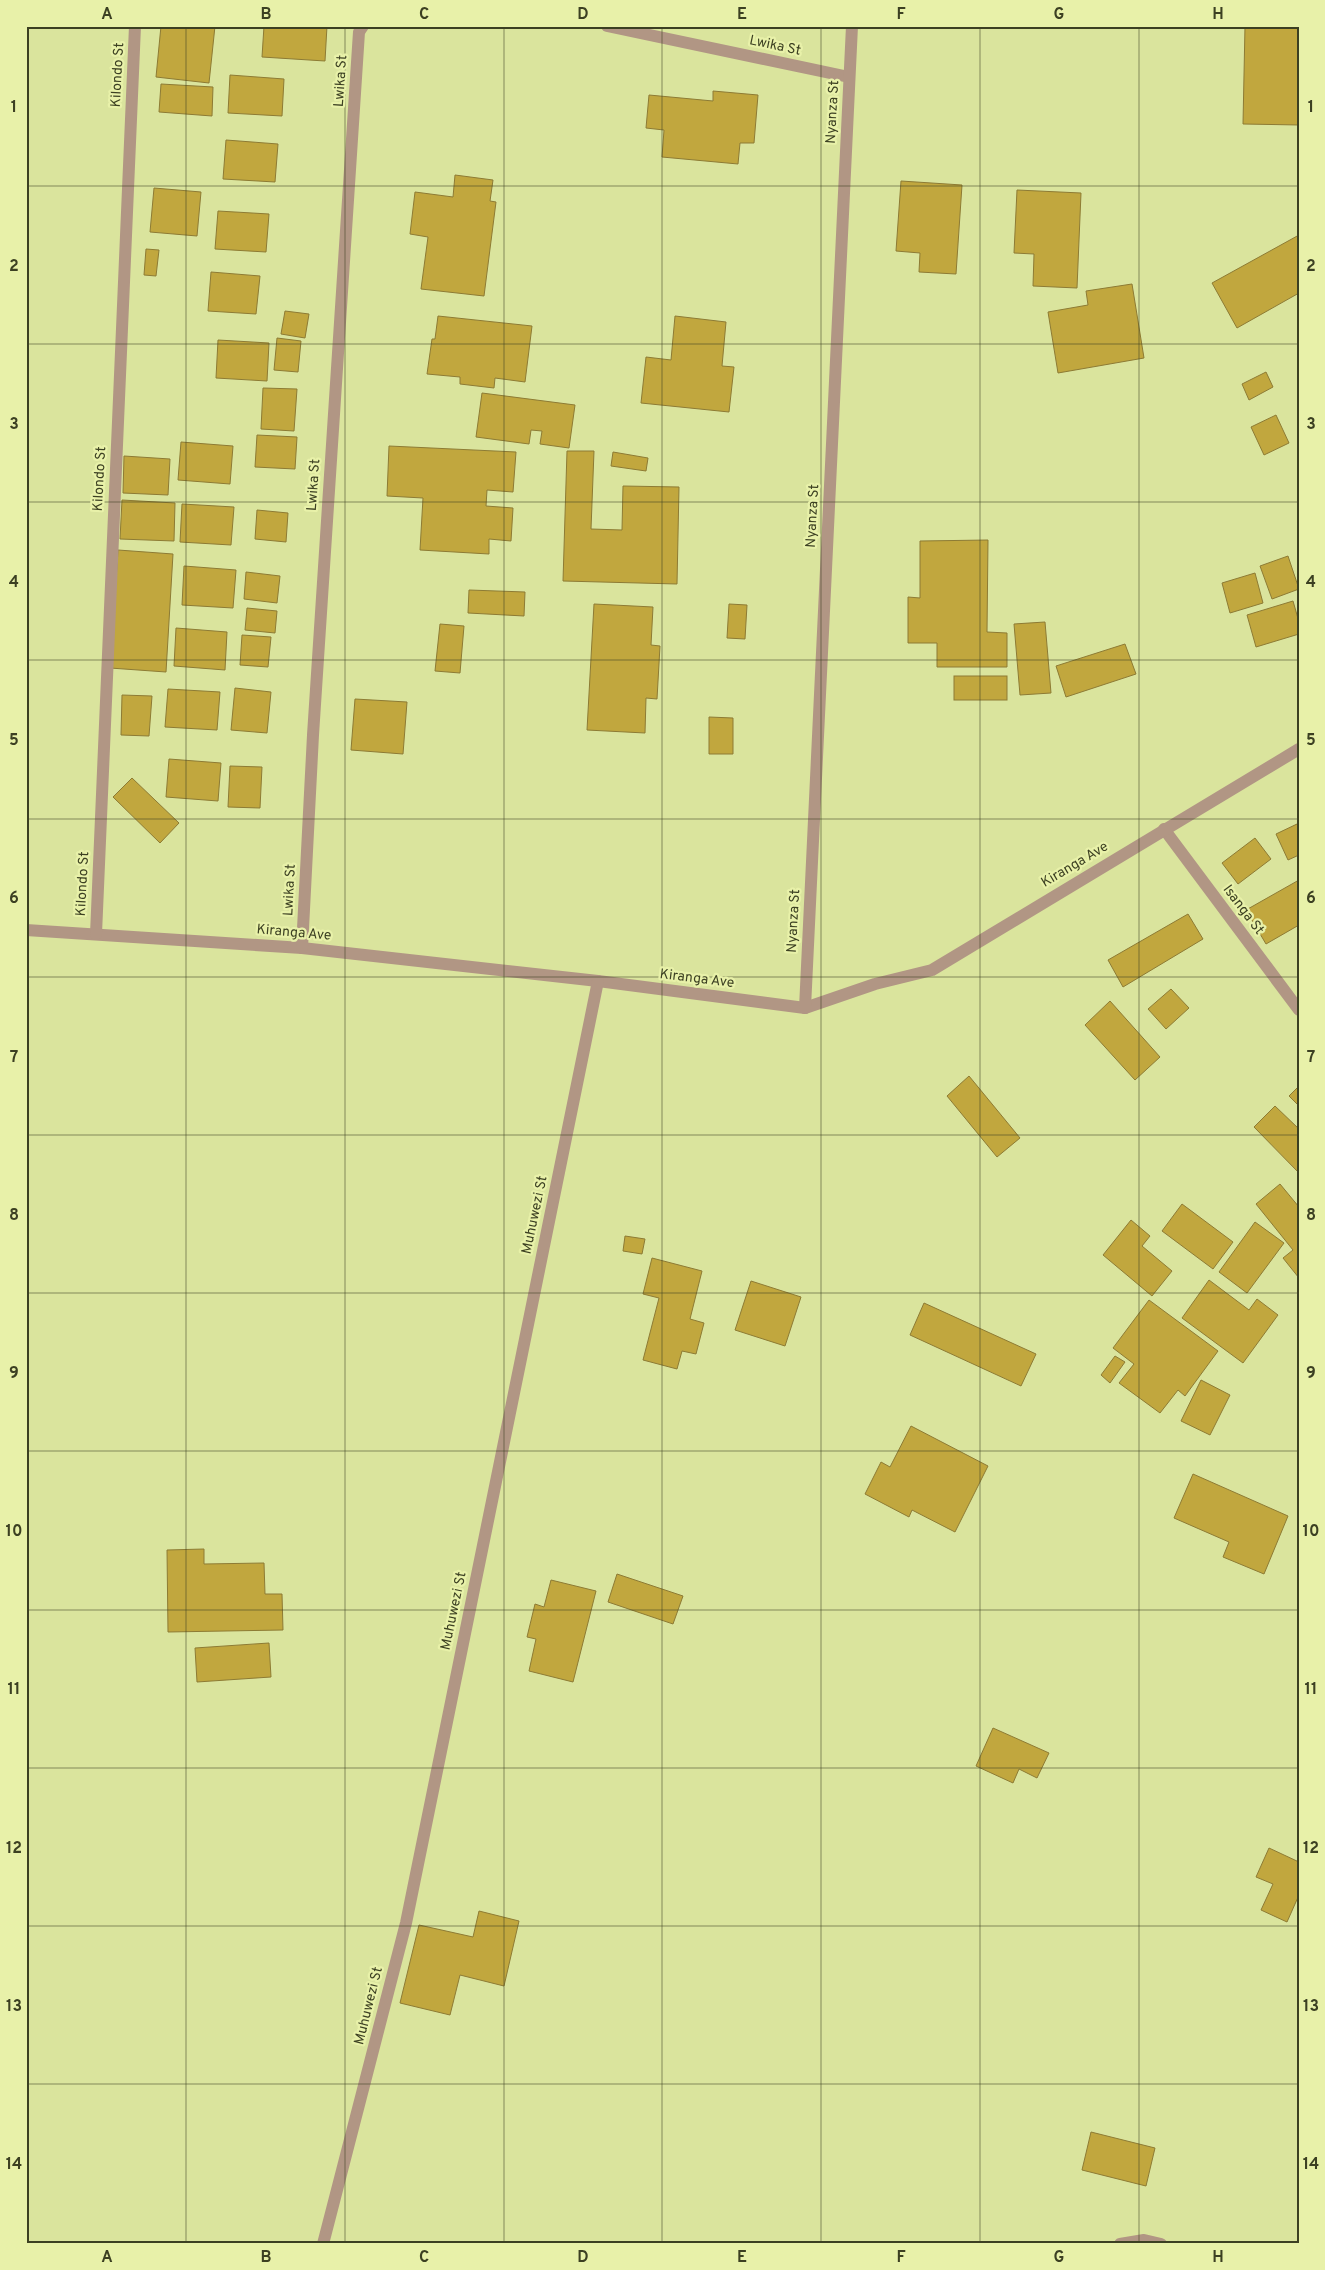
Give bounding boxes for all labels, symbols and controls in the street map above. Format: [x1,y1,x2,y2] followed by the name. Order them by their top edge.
[101,5,113,25] text: A
[260,5,272,25] text: B
[419,5,429,25] text: C
[577,5,589,25] text: D
[737,5,747,25] text: E
[896,5,906,25] text: F
[1054,5,1064,25] text: G
[1212,5,1224,25] text: H
[748,32,802,60] street label: Lwika St
[108,42,128,108] street label: Kilondo St
[331,54,351,108] street label: Lwika St
[823,80,843,144] street label: Nyanza St
[11,98,17,118] text: 1
[1308,98,1314,118] text: 1
[9,257,19,277] text: 2
[1306,257,1316,277] text: 2
[9,415,19,435] text: 3
[1306,415,1316,435] text: 3
[90,446,110,512] street label: Kilondo St
[304,458,324,512] street label: Lwika St
[803,484,823,548] street label: Nyanza St
[9,573,19,593] text: 4
[1306,573,1316,593] text: 4
[9,731,19,751] text: 5
[1306,731,1316,751] text: 5
[1038,838,1112,892] street label: Kiranga Ave
[73,851,93,917] street label: Kilondo St
[280,863,300,917] street label: Lwika St
[1219,882,1267,938] street label: Isanga St
[9,889,19,909] text: 6
[784,889,804,953] street label: Nyanza St
[1306,889,1316,909] text: 6
[256,921,332,945] street label: Kiranga Ave
[659,966,735,992] street label: Kiranga Ave
[10,1048,18,1068] text: 7
[1307,1048,1315,1068] text: 7
[518,1174,552,1256] street label: Muhuwezi St
[9,1206,19,1226] text: 8
[1306,1206,1316,1226] text: 8
[9,1364,19,1384] text: 9
[1306,1364,1316,1384] text: 9
[6,1522,22,1542] text: 10
[1303,1522,1319,1542] text: 10
[437,1570,471,1652] street label: Muhuwezi St
[8,1680,20,1700] text: 11
[1305,1680,1317,1700] text: 11
[6,1839,22,1859] text: 12
[1303,1839,1319,1859] text: 12
[351,1965,387,2047] street label: Muhuwezi St
[6,1997,22,2017] text: 13
[1303,1997,1319,2017] text: 13
[6,2155,22,2175] text: 14
[1303,2155,1319,2175] text: 14
[101,2248,113,2268] text: A
[260,2248,272,2268] text: B
[419,2248,429,2268] text: C
[577,2248,589,2268] text: D
[737,2248,747,2268] text: E
[896,2248,906,2268] text: F
[1054,2248,1064,2268] text: G
[1212,2248,1224,2268] text: H

